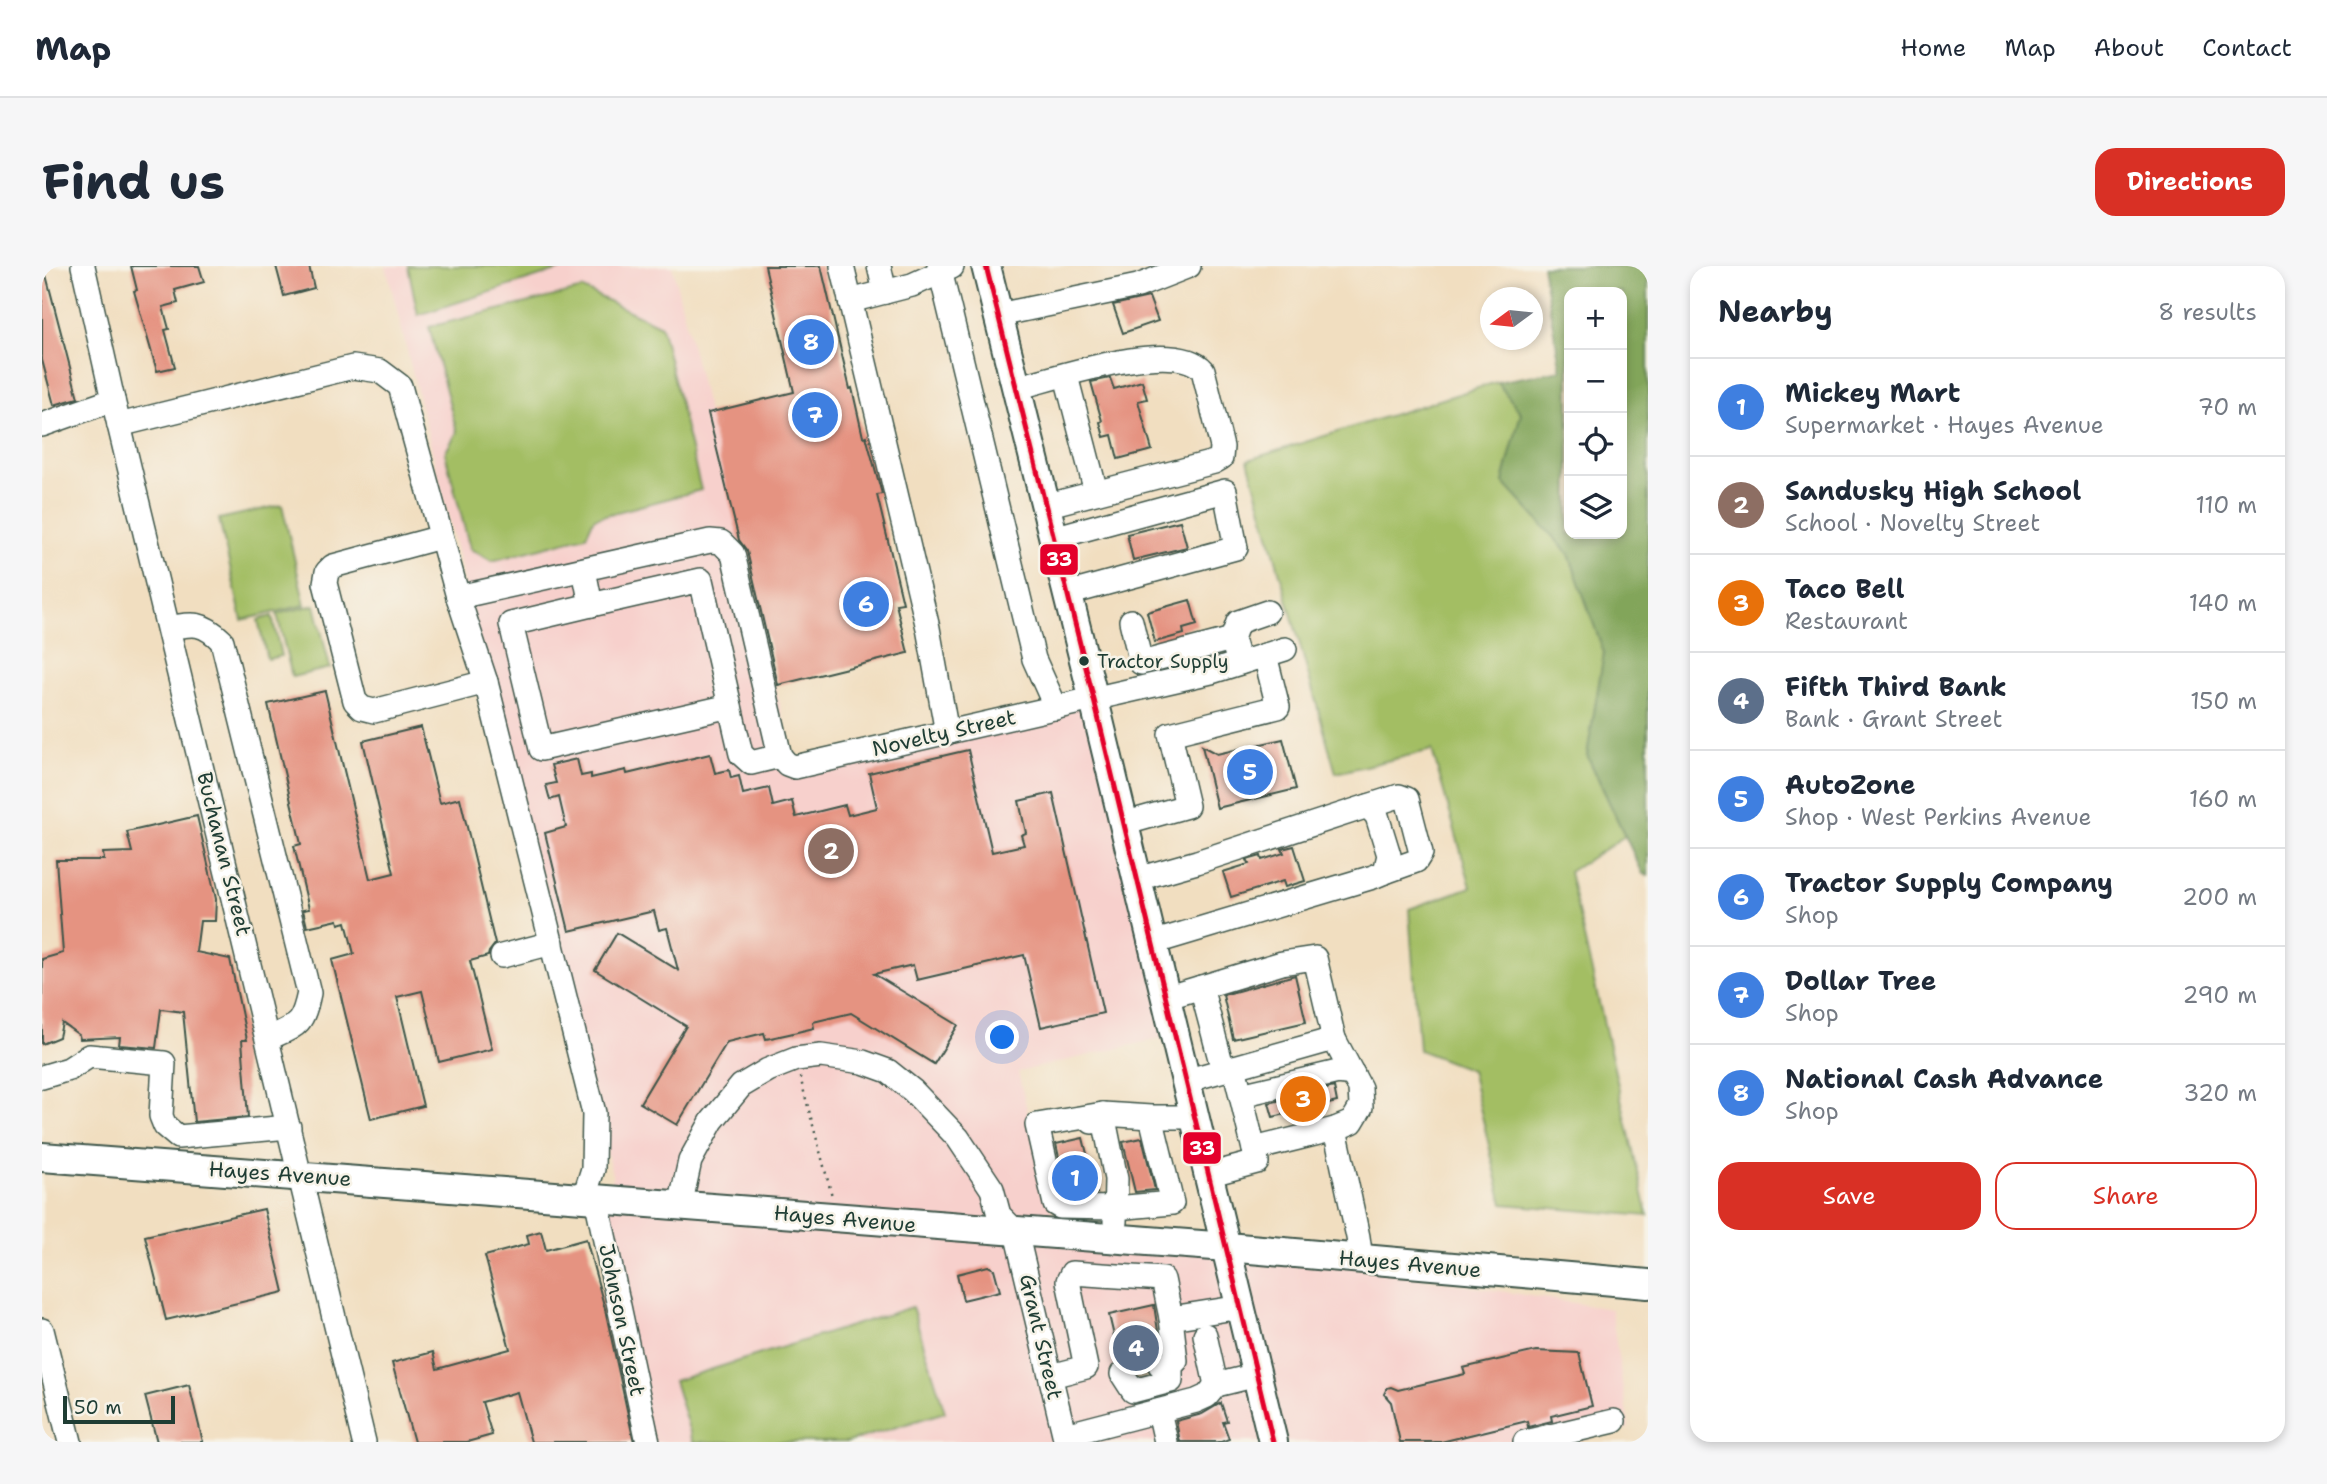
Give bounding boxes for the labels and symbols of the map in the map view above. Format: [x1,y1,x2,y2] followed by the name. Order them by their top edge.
[1480,287,1543,350] north arrow
[788,316,834,368] pin: 8
[792,389,838,441] pin: 7
[1039,543,1079,576] line badge: 33
[1046,547,1072,572] text: 33
[843,578,889,630] pin: 6
[1097,649,1229,674] place label: Tractor Supply
[1077,654,1091,668] marker: Tractor Supply
[869,703,1019,763] street label: Novelty Street
[1227,746,1273,798] pin: 5
[190,769,258,939] street label: Buchanan Street
[808,825,854,877] pin: 2
[985,1020,1019,1054] your location
[1280,1073,1326,1125] pin: 3
[1182,1131,1222,1165] line badge: 33
[1189,1136,1215,1161] text: 33
[1052,1152,1098,1204] pin: 1
[208,1155,352,1193] street label: Hayes Avenue
[773,1199,917,1239] street label: Hayes Avenue
[592,1241,652,1399] street label: Johnson Street
[1338,1244,1482,1284] street label: Hayes Avenue
[1013,1271,1069,1403] street label: Grant Street
[1113,1322,1159,1374] pin: 4
[63,1393,175,1425] scale bar

